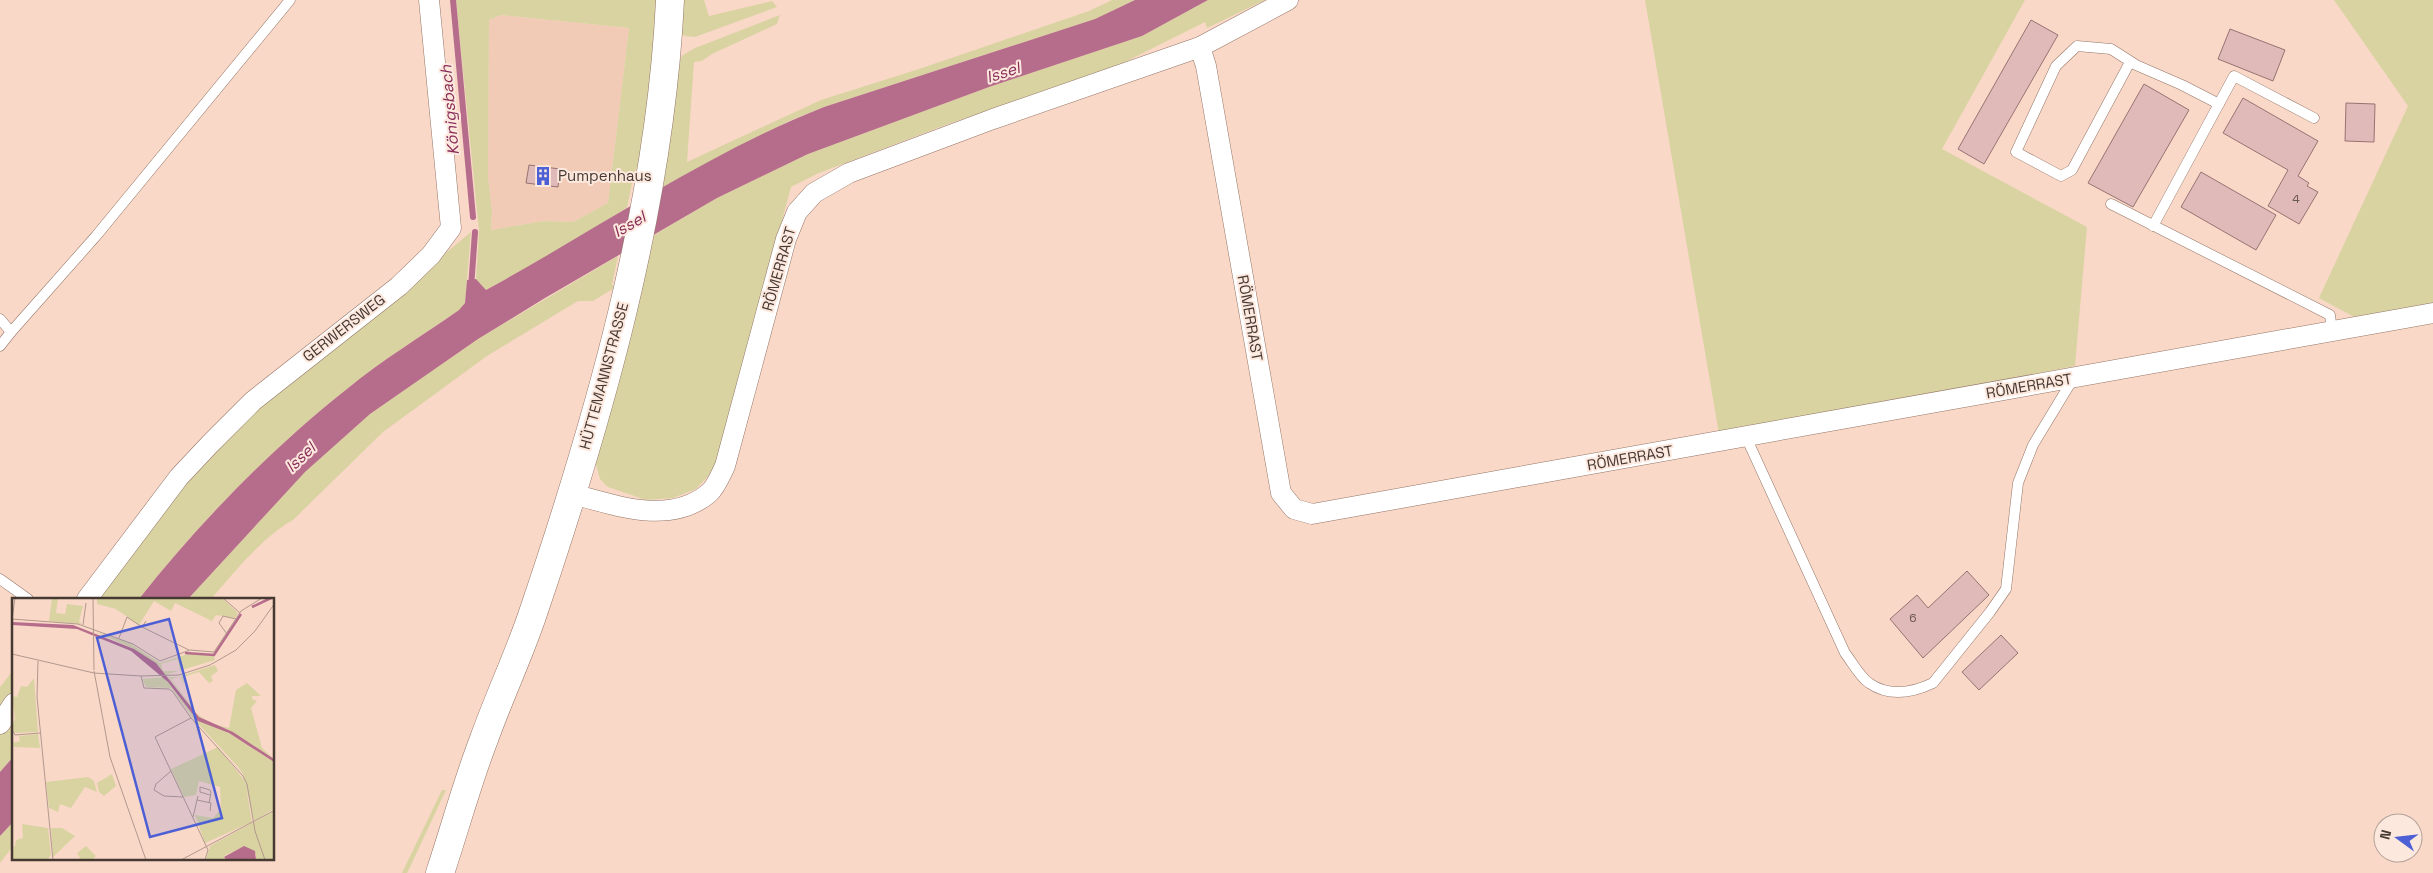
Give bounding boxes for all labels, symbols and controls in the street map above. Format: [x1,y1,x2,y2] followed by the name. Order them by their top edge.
[984,57,1025,88] water label: Issel
[435,63,464,156] water label: Königsbach
[532,165,554,187] building icon: Pumpenhaus
[558,166,652,185] place label: Pumpenhaus
[2292,191,2300,207] house number: 4
[609,206,651,242] water label: Issel
[757,224,800,313] street label: RÖMERRAST
[1234,274,1267,362] street label: RÖMERRAST
[299,289,389,366] street label: GERWERSWEG
[575,300,632,452] street label: HÜTTEMANNSTRASSE
[1985,369,2073,402] street label: RÖMERRAST
[281,437,321,477] water label: Issel
[1586,441,1674,474] street label: RÖMERRAST
[12,598,275,860] inset map
[1909,610,1917,626] house number: 6
[2373,813,2423,863] north arrow
[2376,828,2395,842] text: N

